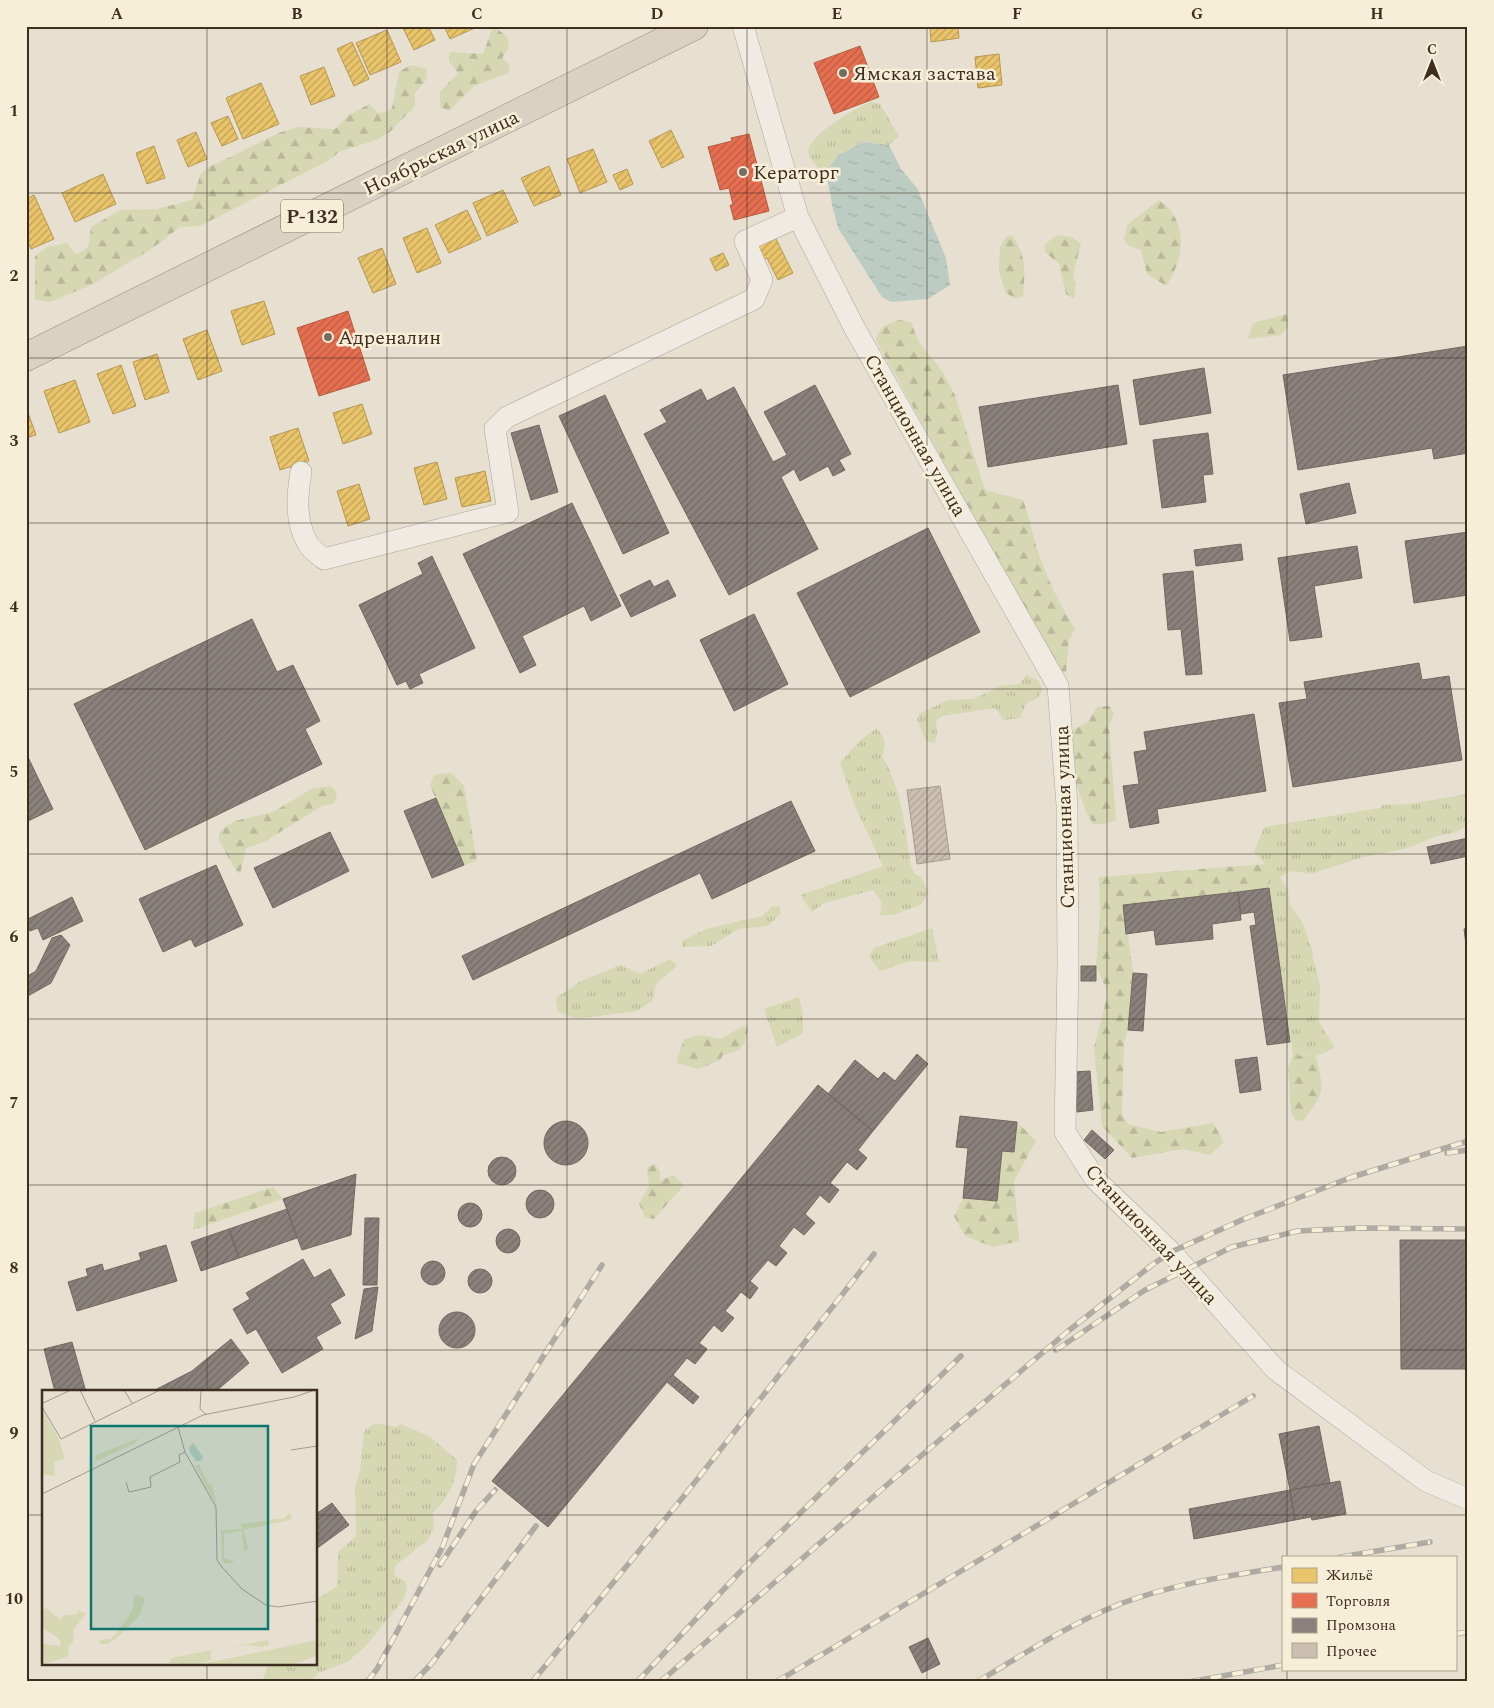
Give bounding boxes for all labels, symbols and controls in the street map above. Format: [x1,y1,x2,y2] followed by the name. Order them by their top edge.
[111,2,124,26] text: A
[291,2,303,26] text: B
[471,2,483,26] text: C
[651,2,664,26] text: D
[832,2,842,26] text: E
[1012,2,1022,26] text: F
[1191,2,1203,26] text: G
[1370,2,1384,26] text: H
[1406,38,1456,88] north arrow
[1427,39,1437,60] text: С
[853,59,996,89] place label: Ямская застава
[837,67,849,79] marker: Ямская застава
[10,99,18,123] text: 1
[359,102,524,204] street label: Ноябрьская улица
[753,158,839,188] place label: Кераторг
[737,166,749,178] marker: Кераторг
[281,200,343,232] road number: Р-132
[10,264,19,288] text: 2
[338,323,441,353] place label: Адреналин
[322,331,334,343] marker: Адреналин
[856,349,974,523] street label: Станционная улица
[10,429,19,453] text: 3
[10,595,19,619] text: 4
[1047,725,1083,909] street label: Станционная улица
[10,760,18,784] text: 5
[10,925,19,949] text: 6
[10,1091,19,1115] text: 7
[1078,1157,1225,1312] street label: Станционная улица
[10,1256,19,1280] text: 8
[42,1390,318,1666] inset map
[10,1421,19,1445] text: 9
[1282,1556,1456,1670] legend
[1326,1564,1373,1587] text: Жильё
[5,1587,23,1611] text: 10
[1326,1590,1390,1613] text: Торговля
[1326,1614,1397,1637] text: Промзона
[1326,1640,1377,1663] text: Прочее

